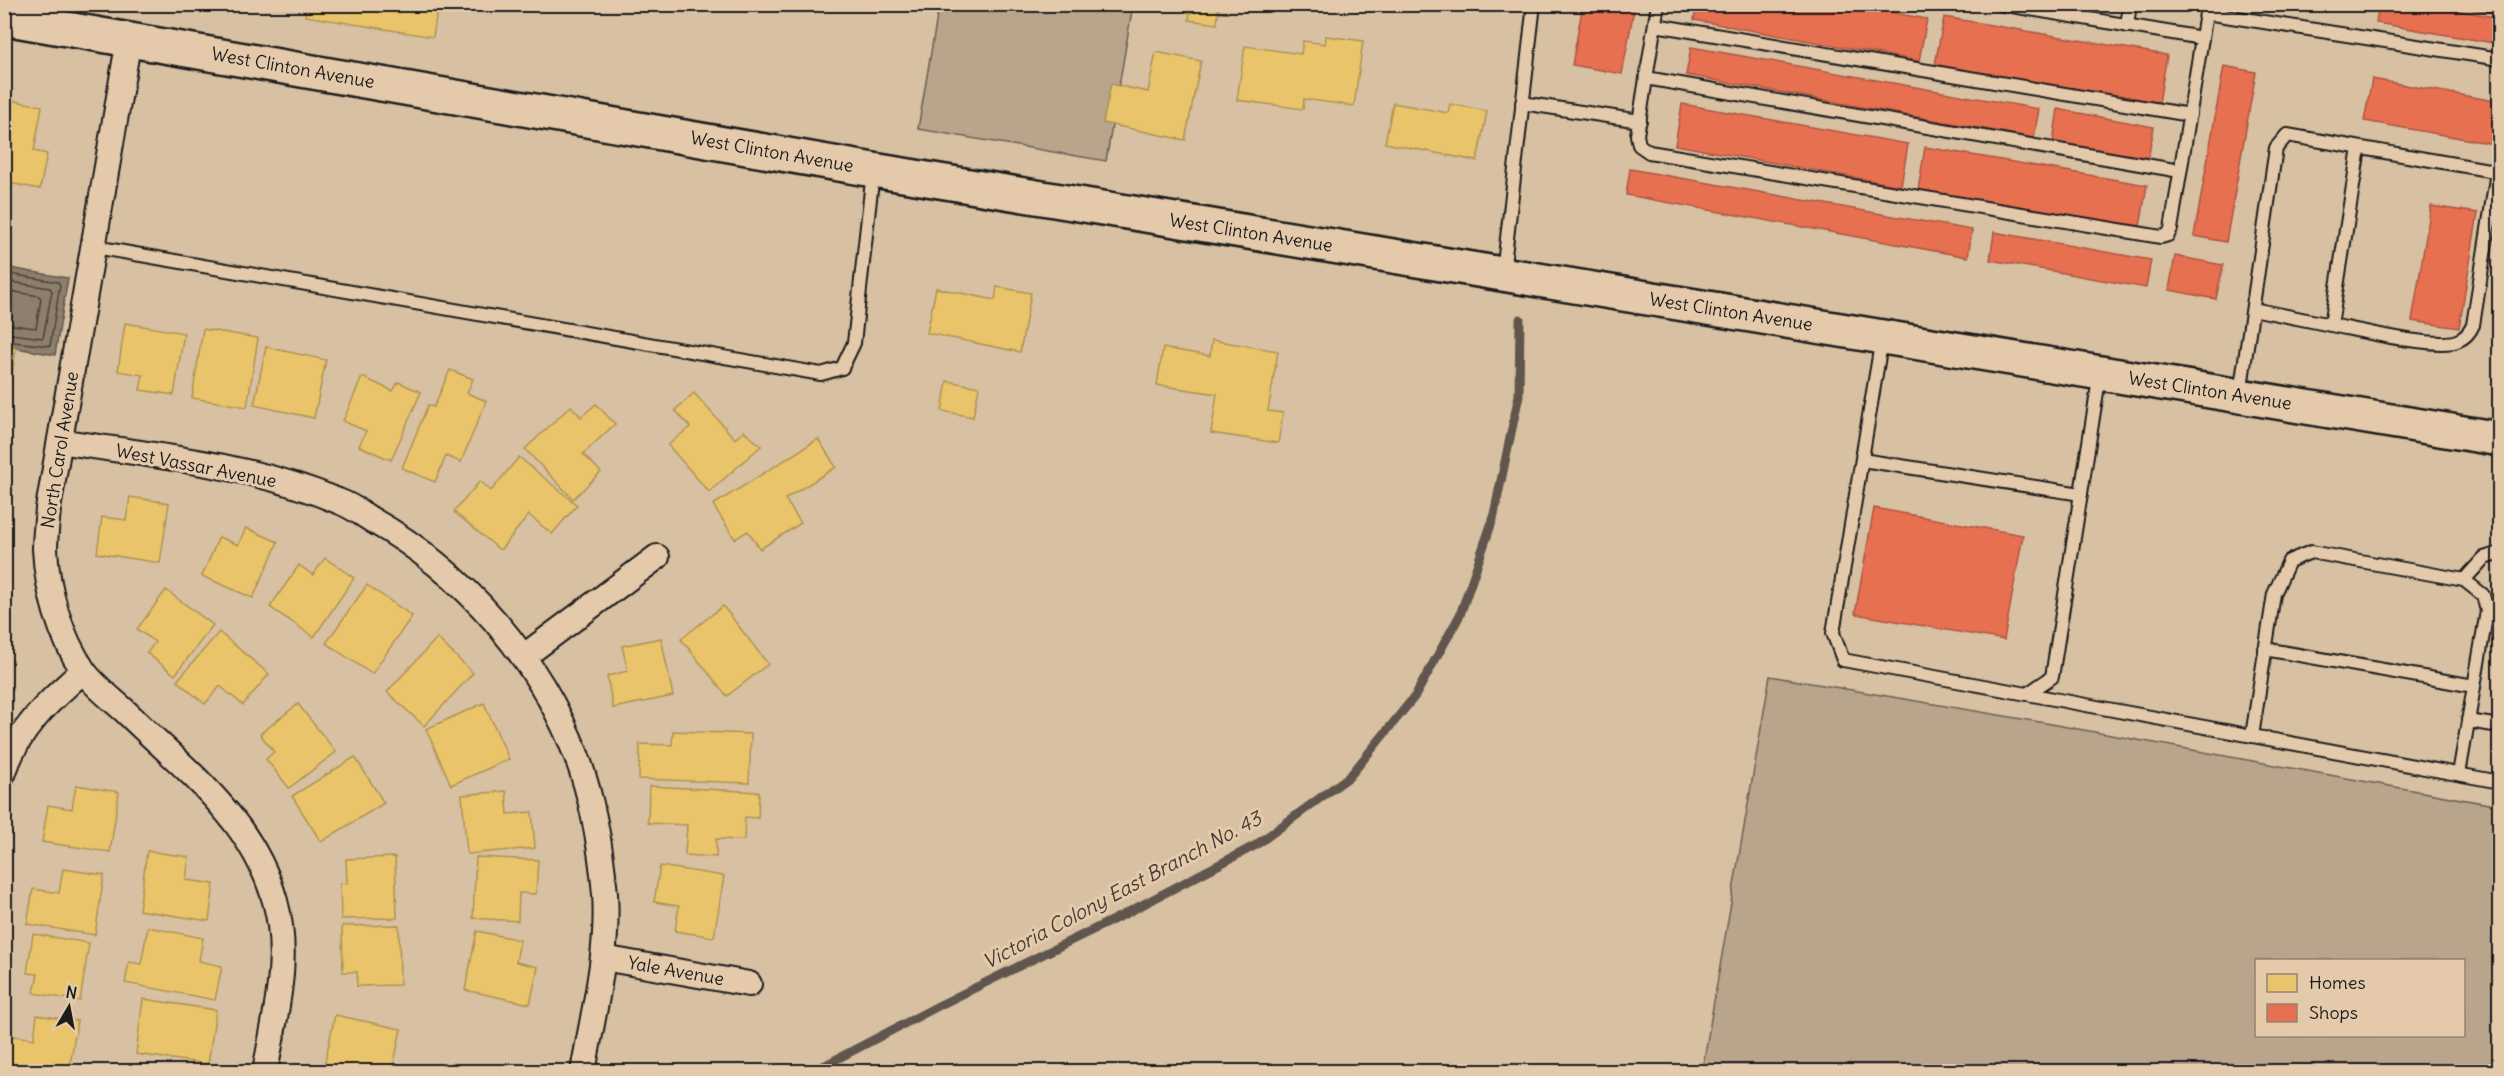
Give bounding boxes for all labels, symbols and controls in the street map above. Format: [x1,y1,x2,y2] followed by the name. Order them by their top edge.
[210,42,376,93] street label: West Clinton Avenue
[689,126,855,177] street label: West Clinton Avenue
[1168,208,1335,257] street label: West Clinton Avenue
[1648,287,1815,336] street label: West Clinton Avenue
[2127,366,2294,415] street label: West Clinton Avenue
[36,370,83,530] street label: North Carol Avenue
[114,439,278,492] street label: West Vassar Avenue
[978,804,1268,974] water label: Victoria Colony East Branch No. 43
[626,951,726,990] street label: Yale Avenue
[2255,959,2465,1037] legend
[2309,971,2366,994] text: Homes
[39,977,99,1037] north arrow
[64,981,79,1003] text: N
[2309,1001,2358,1024] text: Shops

